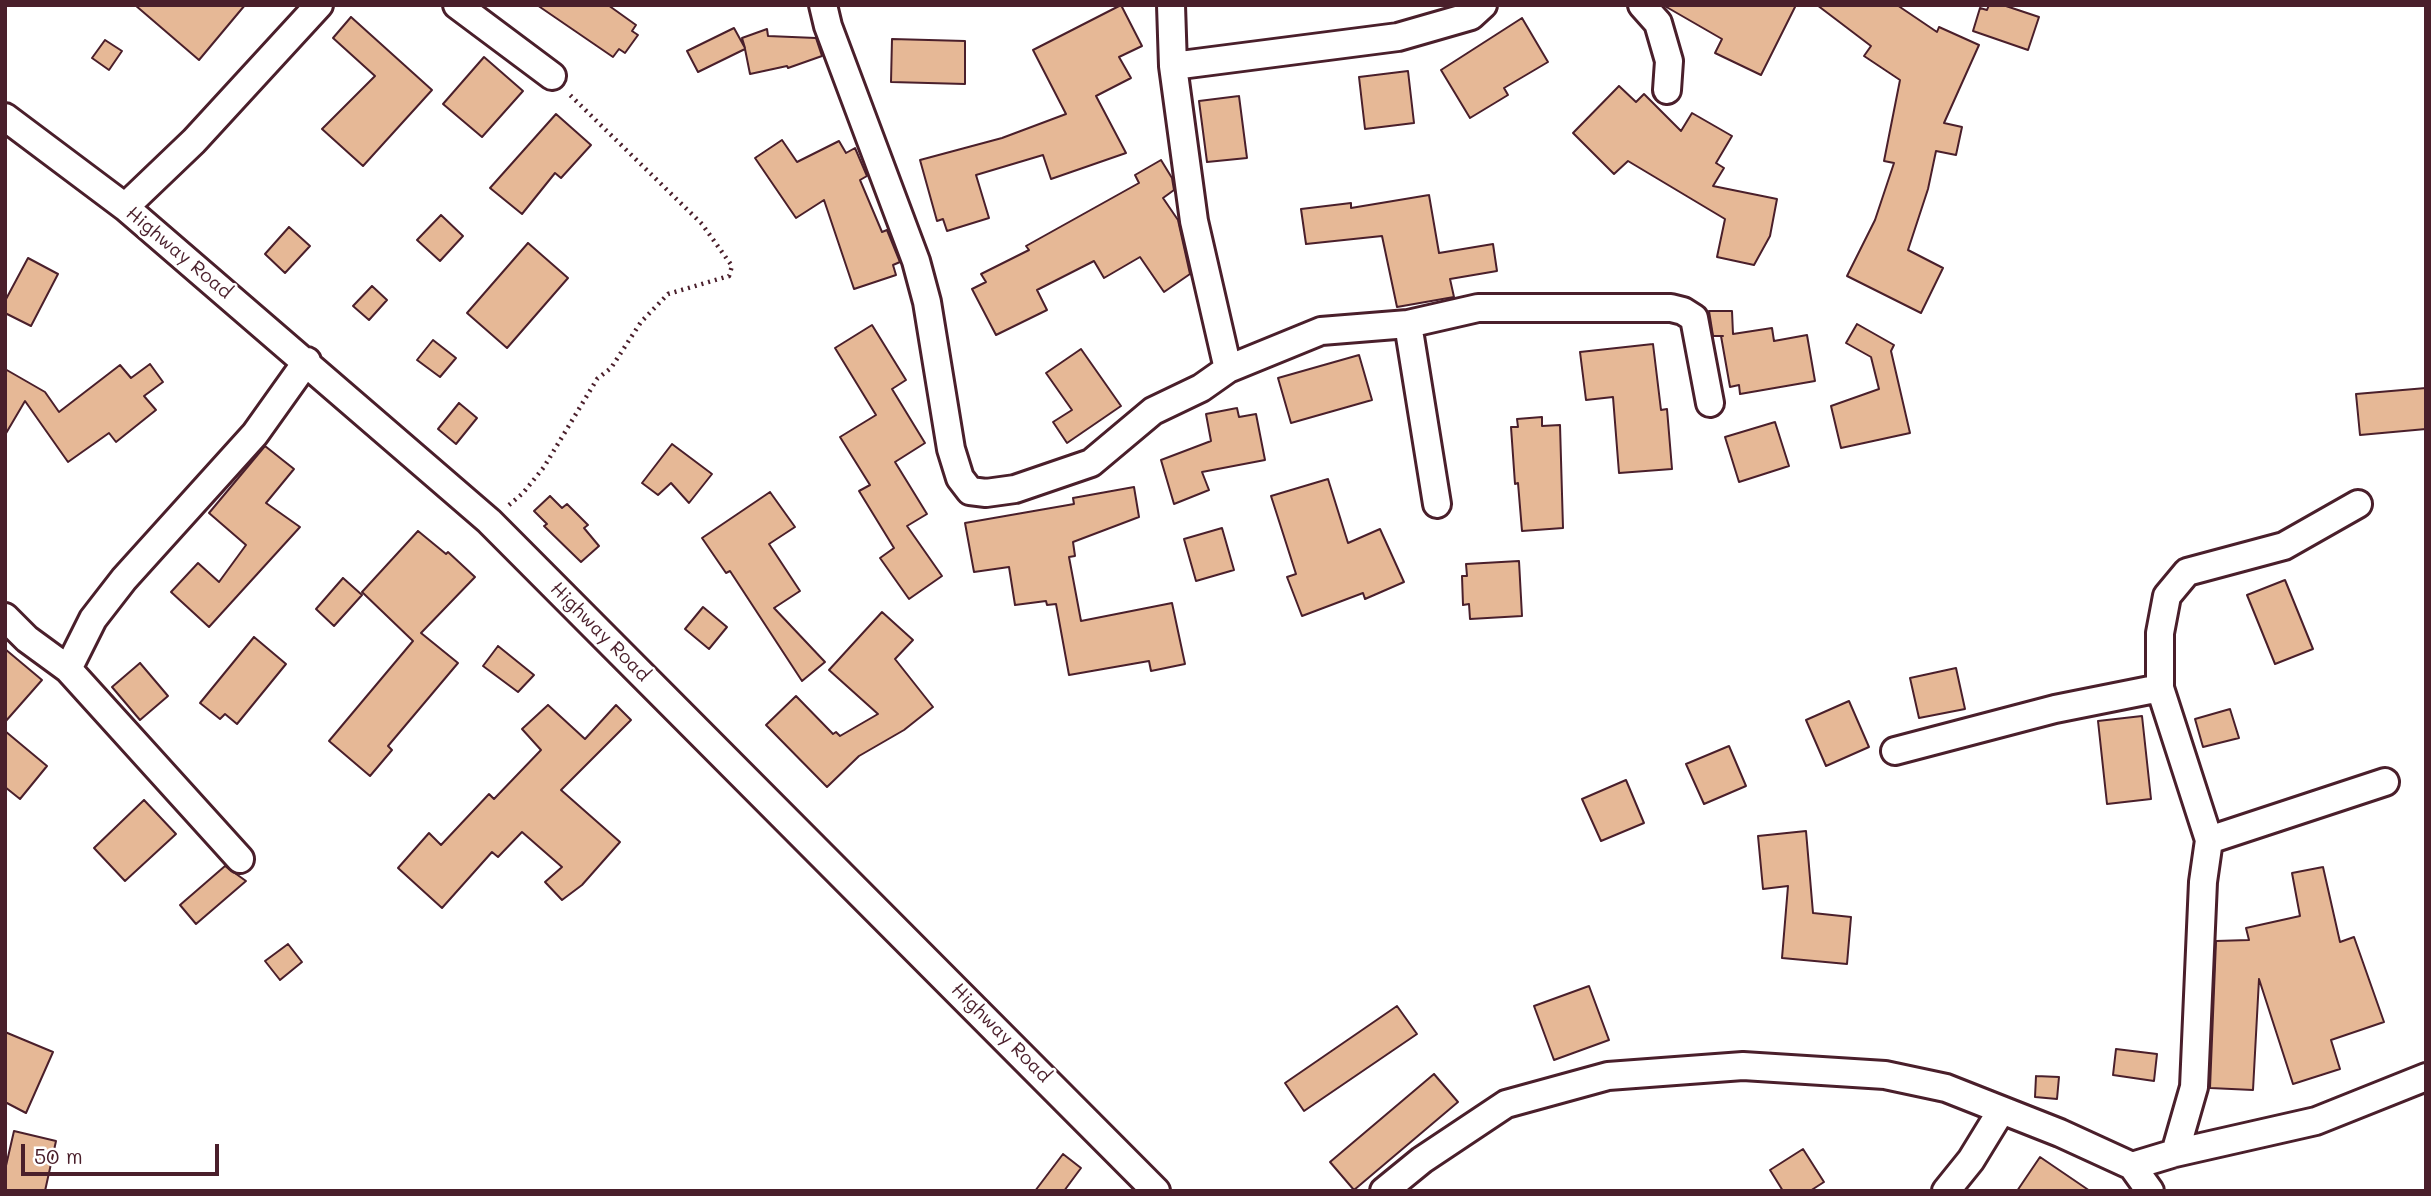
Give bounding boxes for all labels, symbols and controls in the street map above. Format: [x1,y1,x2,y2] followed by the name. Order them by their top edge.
[121,202,237,304] street label: Highway Road
[546,578,654,686] street label: Highway Road
[947,979,1055,1087] street label: Highway Road
[24,1130,222,1174] scale bar
[34,1142,83,1169] text: 50 m

